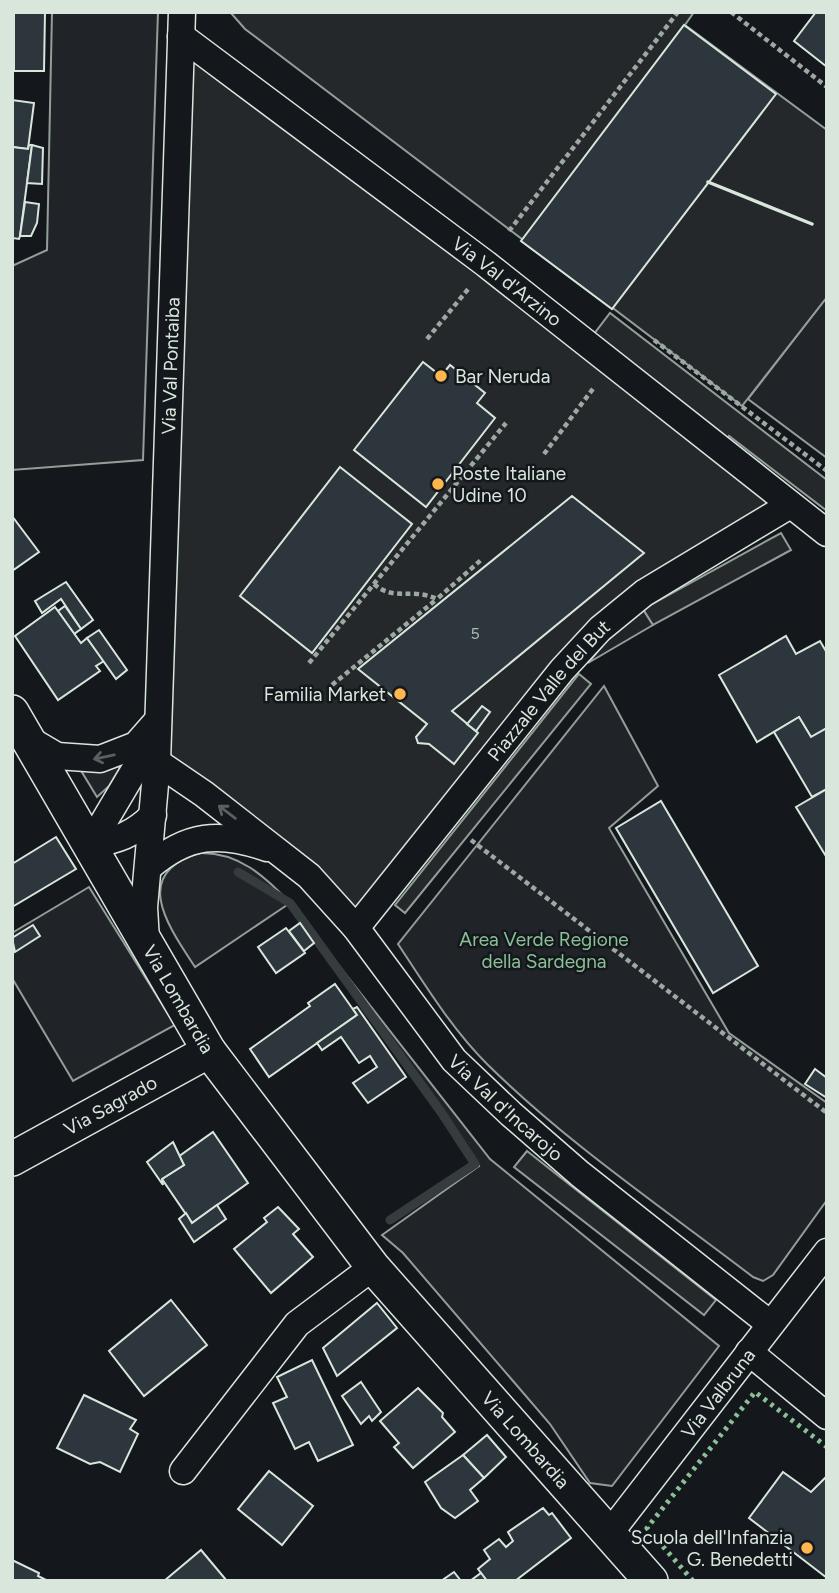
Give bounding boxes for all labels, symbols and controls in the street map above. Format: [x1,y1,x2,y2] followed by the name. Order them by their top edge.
[448,231,567,331] street label: Via Val d'Arzino
[156,297,184,435] street label: Via Val Pontaiba
[455,365,550,388] place label: Bar Neruda
[433,368,449,384] marker: Bar Neruda
[452,462,566,507] place label: Poste Italiane Udine 10
[430,476,446,492] marker: Poste Italiane Udine 10
[482,614,614,766] street label: Piazzale Valle del But
[470,624,480,643] house number: 5
[264,683,386,706] place label: Familia Market
[392,686,408,702] marker: Familia Market
[93,752,115,765] one-way arrow
[218,804,237,819] one-way arrow
[459,928,629,973] park label: Area Verde Regione della Sardegna
[138,941,219,1057] street label: Via Lombardia
[444,1049,568,1166] street label: Via Val d'Incarojo
[60,1070,161,1140] street label: Via Sagrado
[676,1344,760,1442] street label: Via Valbruna
[477,1387,575,1493] street label: Via Lombardia
[631,1526,793,1571] place label: Scuola dell'Infanzia G. Benedetti
[799,1540,815,1556] marker: Scuola dell'Infanzia G. Benedetti

